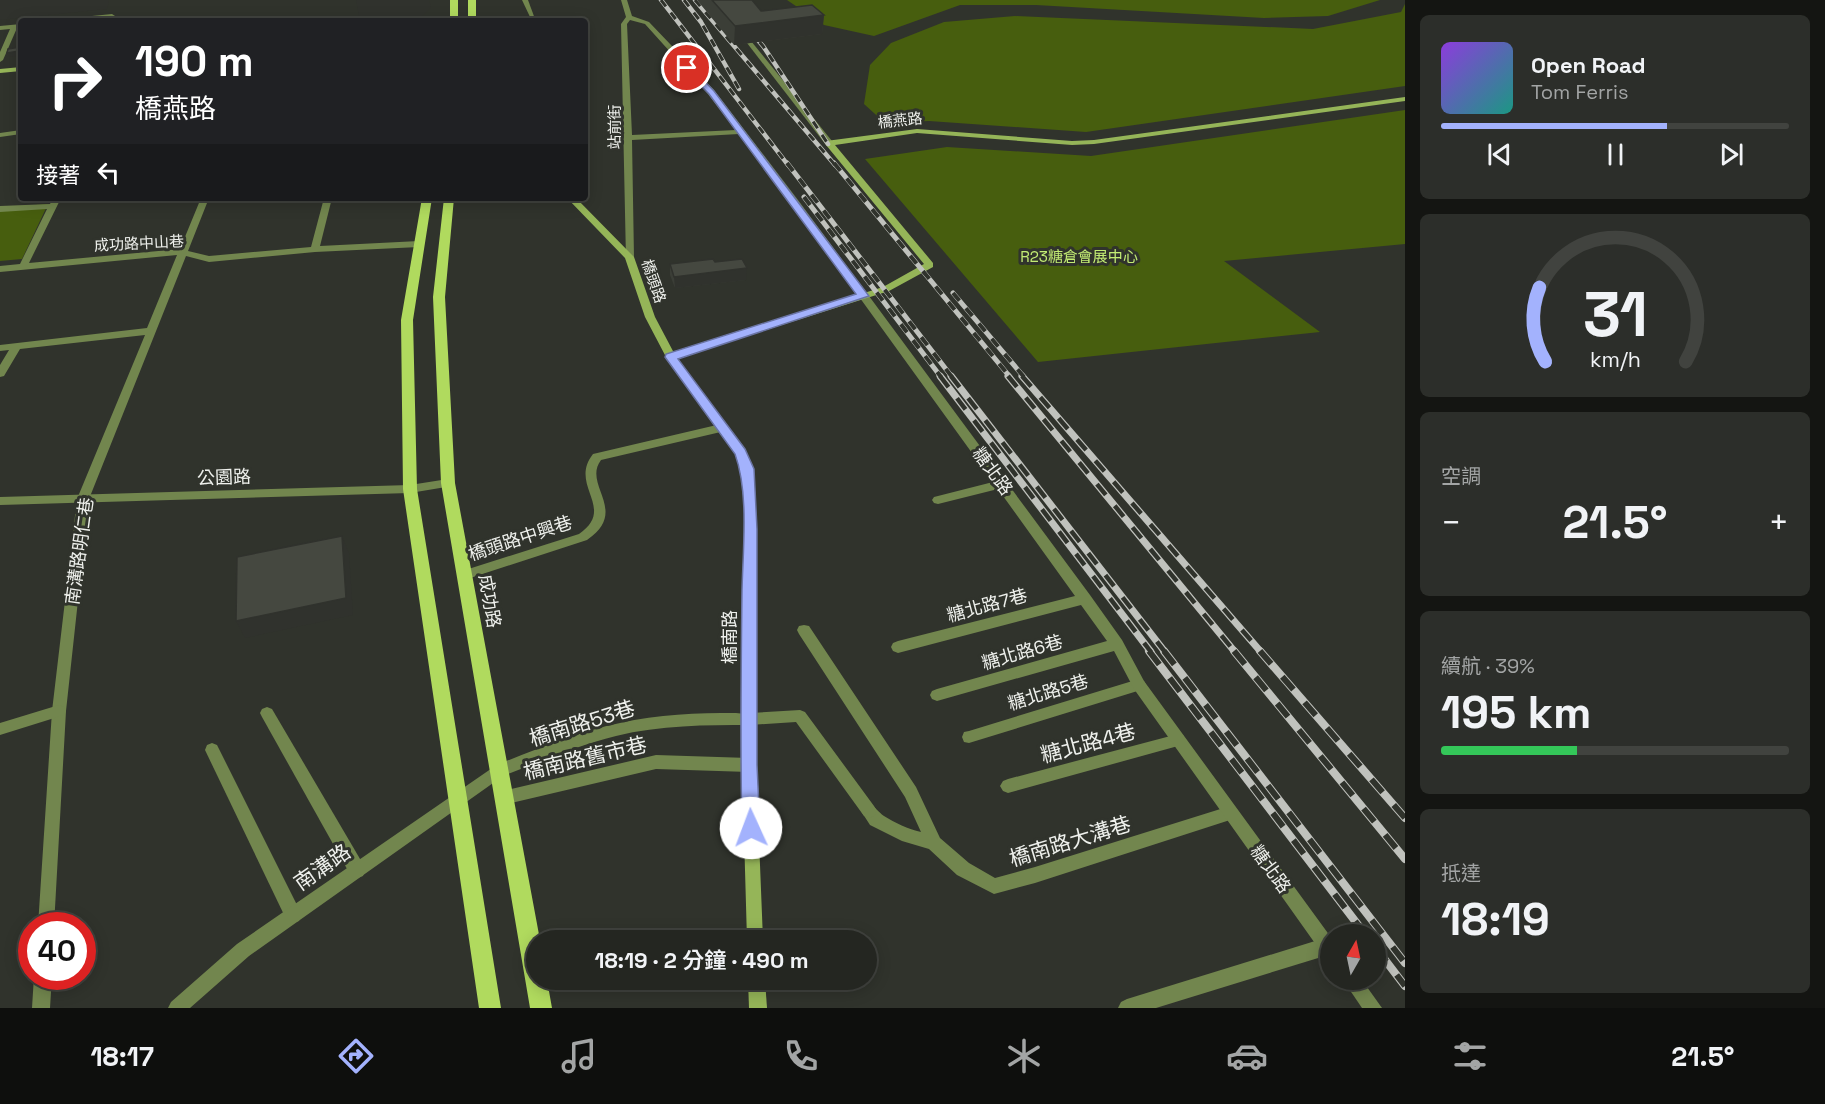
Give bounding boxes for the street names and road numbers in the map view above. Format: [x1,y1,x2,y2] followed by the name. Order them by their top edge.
[605,104,624,150] street label: 站前街
[877,108,923,132] street label: 橋燕路
[94,231,184,255] street label: 成功路中山巷
[638,257,670,305] street label: 橋頭路
[968,442,1018,500] street label: 糖北路
[197,465,251,489] street label: 公園路
[60,496,98,606] street label: 南溝路明仁巷
[465,510,575,566] street label: 橋頭路中興巷
[474,572,506,630] street label: 成功路
[944,583,1030,627] street label: 糖北路7巷
[718,610,741,664] street label: 橋南路
[979,630,1065,674] street label: 糖北路6巷
[1005,669,1091,715] street label: 糖北路5巷
[526,694,638,752] street label: 橋南路53巷
[1038,717,1138,769] street label: 糖北路4巷
[521,731,649,785] street label: 橋南路舊市巷
[1006,810,1134,872] street label: 橋南路大溝巷
[288,838,356,896] street label: 南溝路
[1246,840,1296,898] street label: 糖北路

